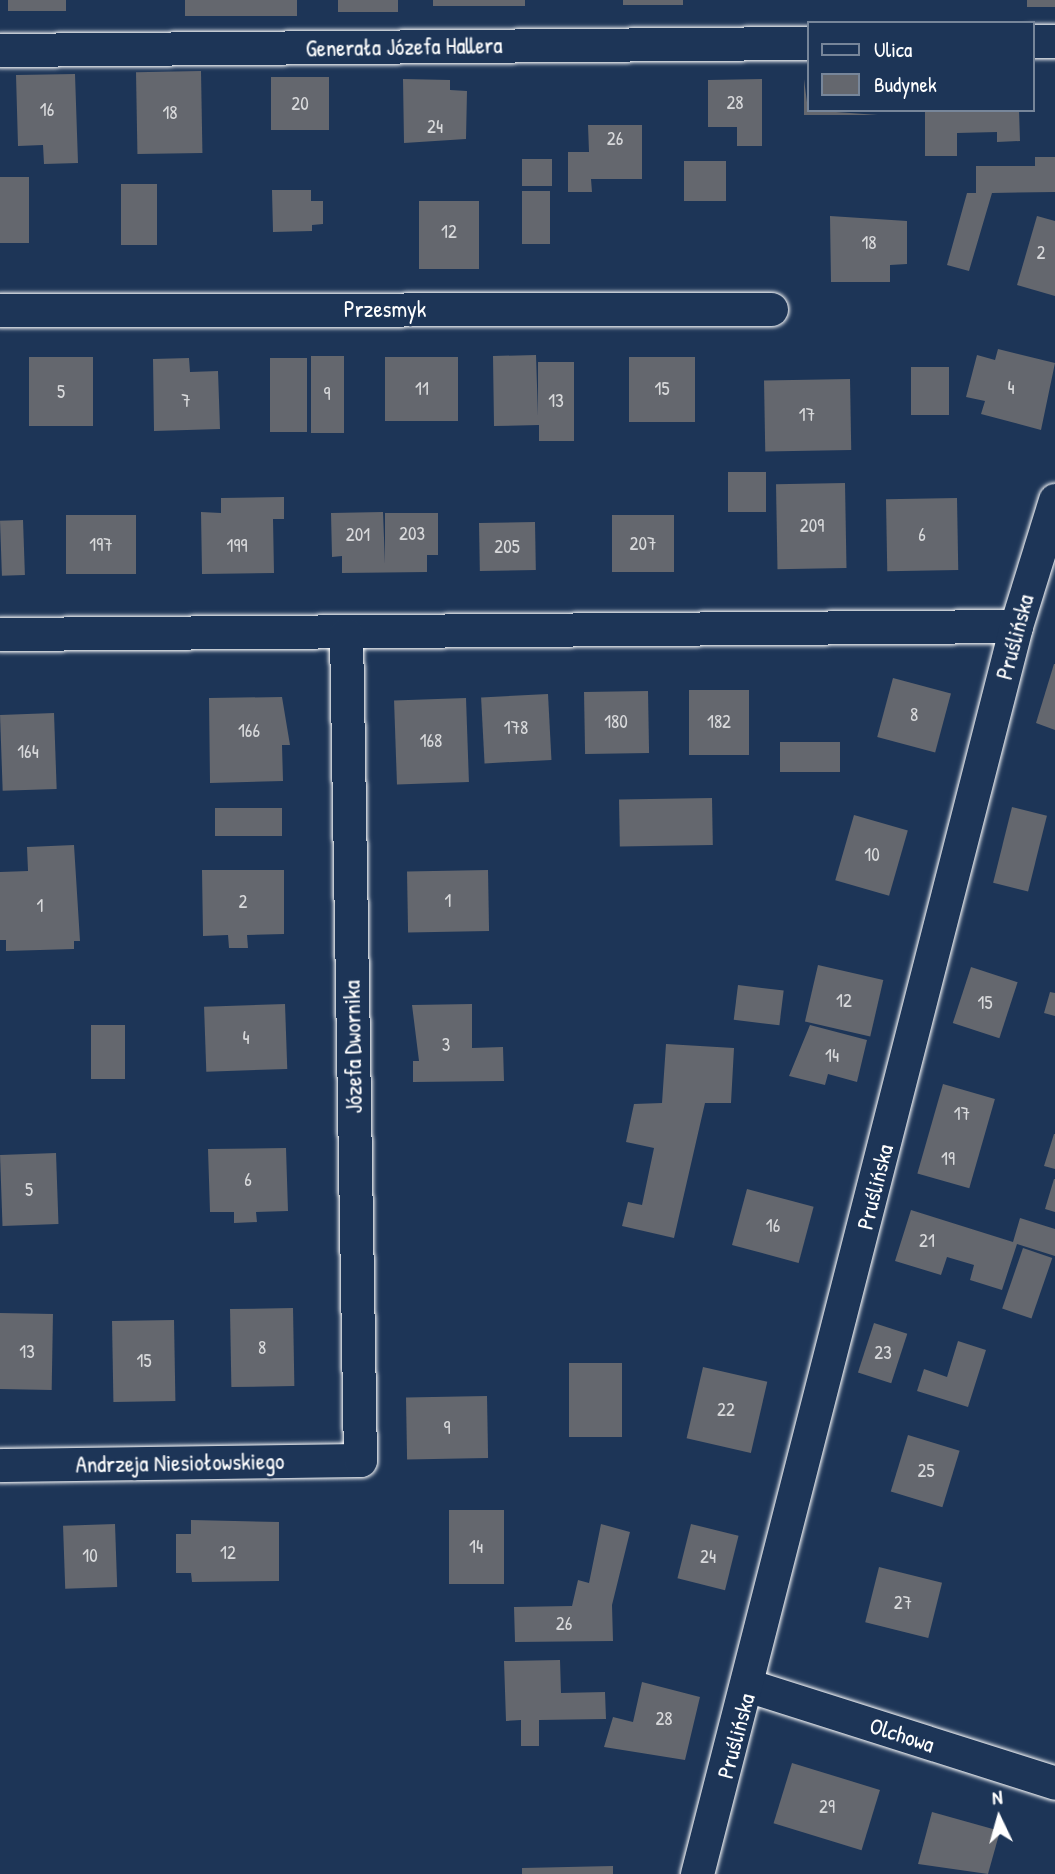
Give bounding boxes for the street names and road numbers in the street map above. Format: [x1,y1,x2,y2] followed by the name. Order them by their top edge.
[305,31,503,63] street label: Generała Józefa Hallera
[344,295,426,323] street label: Przesmyk
[990,591,1040,683] street label: Pruślińska
[338,980,368,1114] street label: Józefa Dwornika
[851,1141,899,1233] street label: Pruślińska
[75,1447,285,1479] street label: Andrzeja Niesiołowskiego
[711,1690,761,1782] street label: Pruślińska
[866,1712,938,1758] street label: Olchowa

